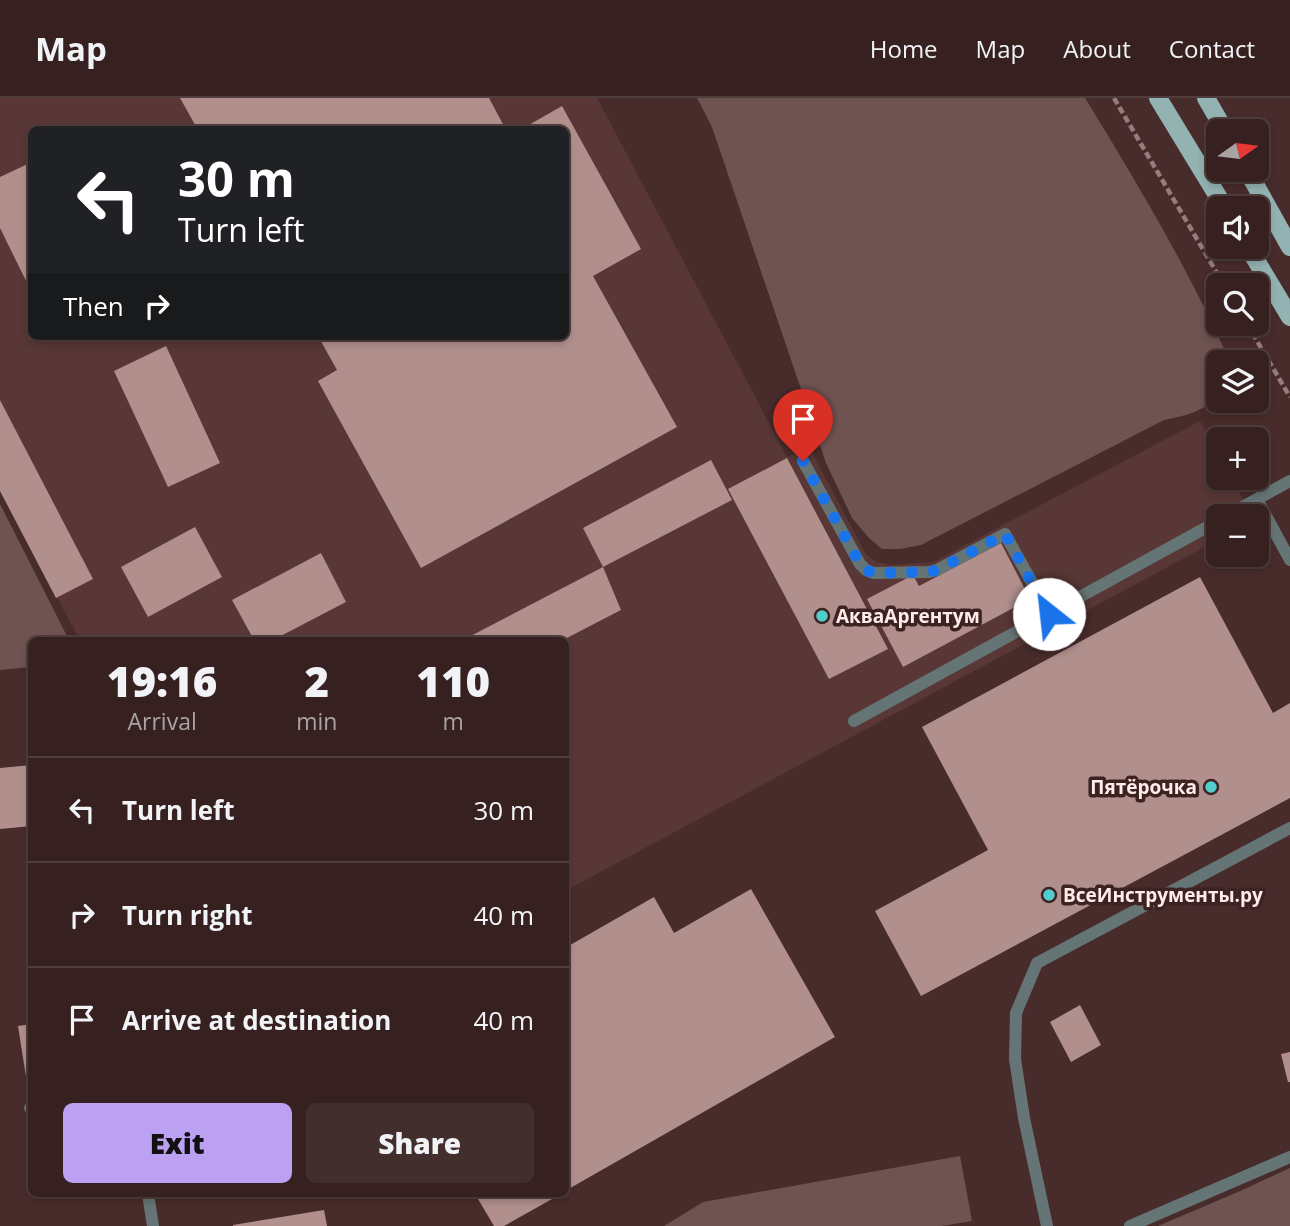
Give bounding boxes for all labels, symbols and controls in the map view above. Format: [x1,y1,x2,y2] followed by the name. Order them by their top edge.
[35,26,107,71] text: Map
[870,32,938,65] text: Home
[976,32,1025,65] text: Map
[1063,32,1131,65] text: About
[1169,32,1255,65] text: Contact
[1206,119,1269,182] north arrow
[1206,119,1269,567] map controls
[178,145,295,211] text: 30 m
[63,154,154,245] icon: left
[1206,196,1269,259] button: sound
[178,208,304,251] text: Turn left
[1206,273,1269,336] button: search
[138,287,176,325] icon: right
[63,288,124,324] text: Then
[1206,350,1269,413] button: layers
[773,389,833,461] pin
[784,400,822,438] icon: arrive
[1206,427,1269,490] button: +
[1206,504,1269,567] button: −
[1012,577,1086,651] position arrow
[836,603,980,629] place label: АкваАргентум
[814,608,830,624] marker: АкваАргентум
[107,652,217,709] text: 19:16
[305,652,329,709] text: 2
[416,652,490,709] text: 110
[128,705,197,737] text: Arrival
[296,705,337,737] text: min
[443,705,464,737] text: m
[1090,774,1197,800] place label: Пятёрочка
[1203,779,1219,795] marker: Пятёрочка
[63,791,101,829] icon: left
[122,792,234,828] text: Turn left
[473,792,534,828] text: 30 m
[1063,882,1263,908] place label: ВсеИнструменты.ру
[1041,887,1057,903] marker: ВсеИнструменты.ру
[63,896,101,934] icon: right
[122,897,253,933] text: Turn right
[473,897,534,933] text: 40 m
[63,1001,101,1039] icon: arrive
[122,1002,391,1038] text: Arrive at destination
[473,1002,534,1038] text: 40 m
[63,1103,292,1183] button: Exit
[306,1103,534,1183] button: Share

